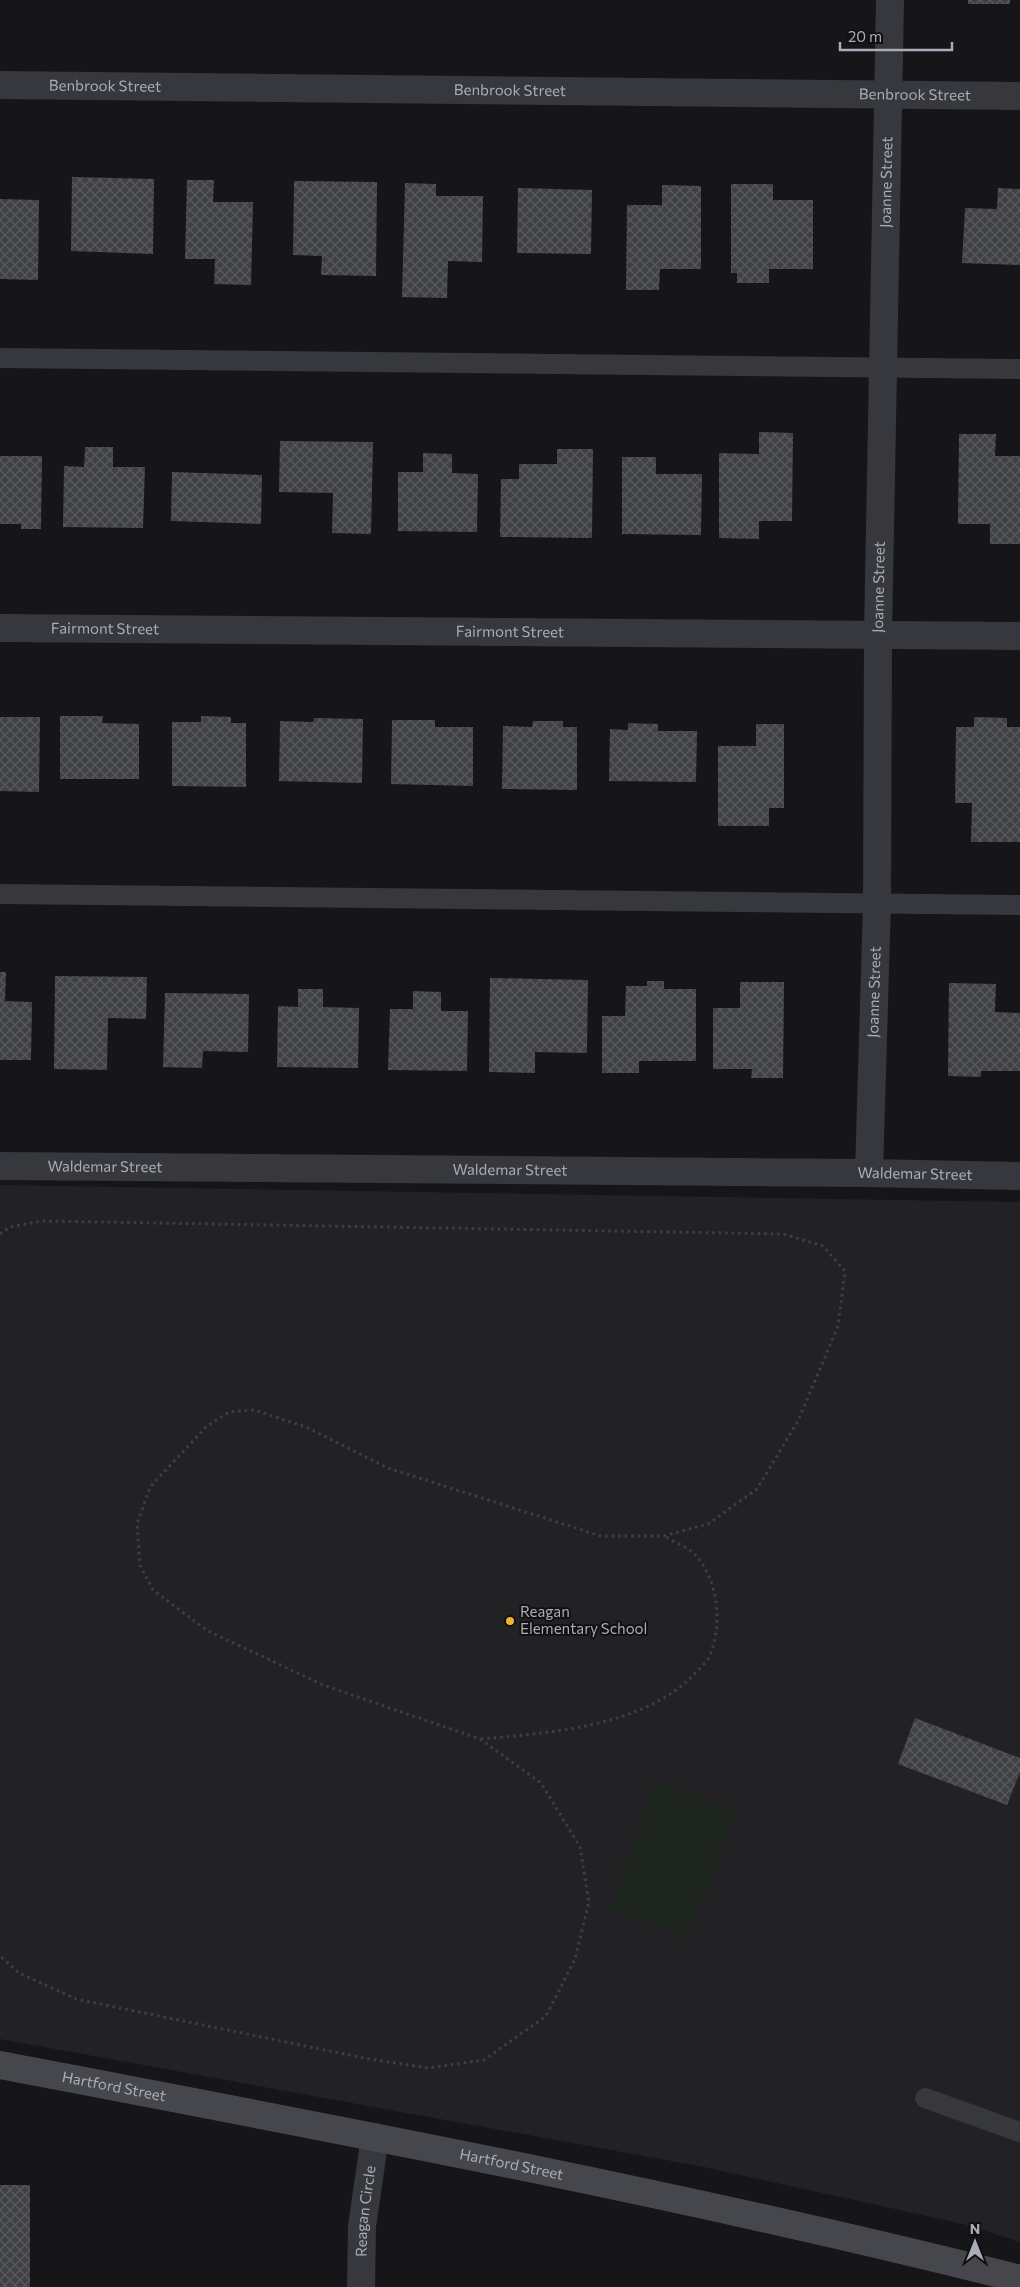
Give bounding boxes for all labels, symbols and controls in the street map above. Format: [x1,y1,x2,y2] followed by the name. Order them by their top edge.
[840,20,952,52] scale bar
[848,27,882,45] text: 20 m
[49,76,161,95] street label: Benbrook Street
[454,80,566,99] street label: Benbrook Street
[859,84,971,103] street label: Benbrook Street
[876,136,895,228] street label: Joanne Street
[868,541,888,633] street label: Joanne Street
[51,618,159,637] street label: Fairmont Street
[456,622,564,640] street label: Fairmont Street
[863,946,884,1038] street label: Joanne Street
[47,1156,163,1175] street label: Waldemar Street
[452,1160,568,1179] street label: Waldemar Street
[857,1163,973,1183] street label: Waldemar Street
[520,1602,647,1637] place label: Reagan Elementary School
[504,1615,516,1627] marker: Reagan Elementary School
[61,2067,168,2104] street label: Hartford Street
[458,2144,565,2183] street label: Hartford Street
[351,2164,379,2257] street label: Reagan Circle
[950,2217,1000,2267] north arrow
[970,2220,980,2237] text: N

